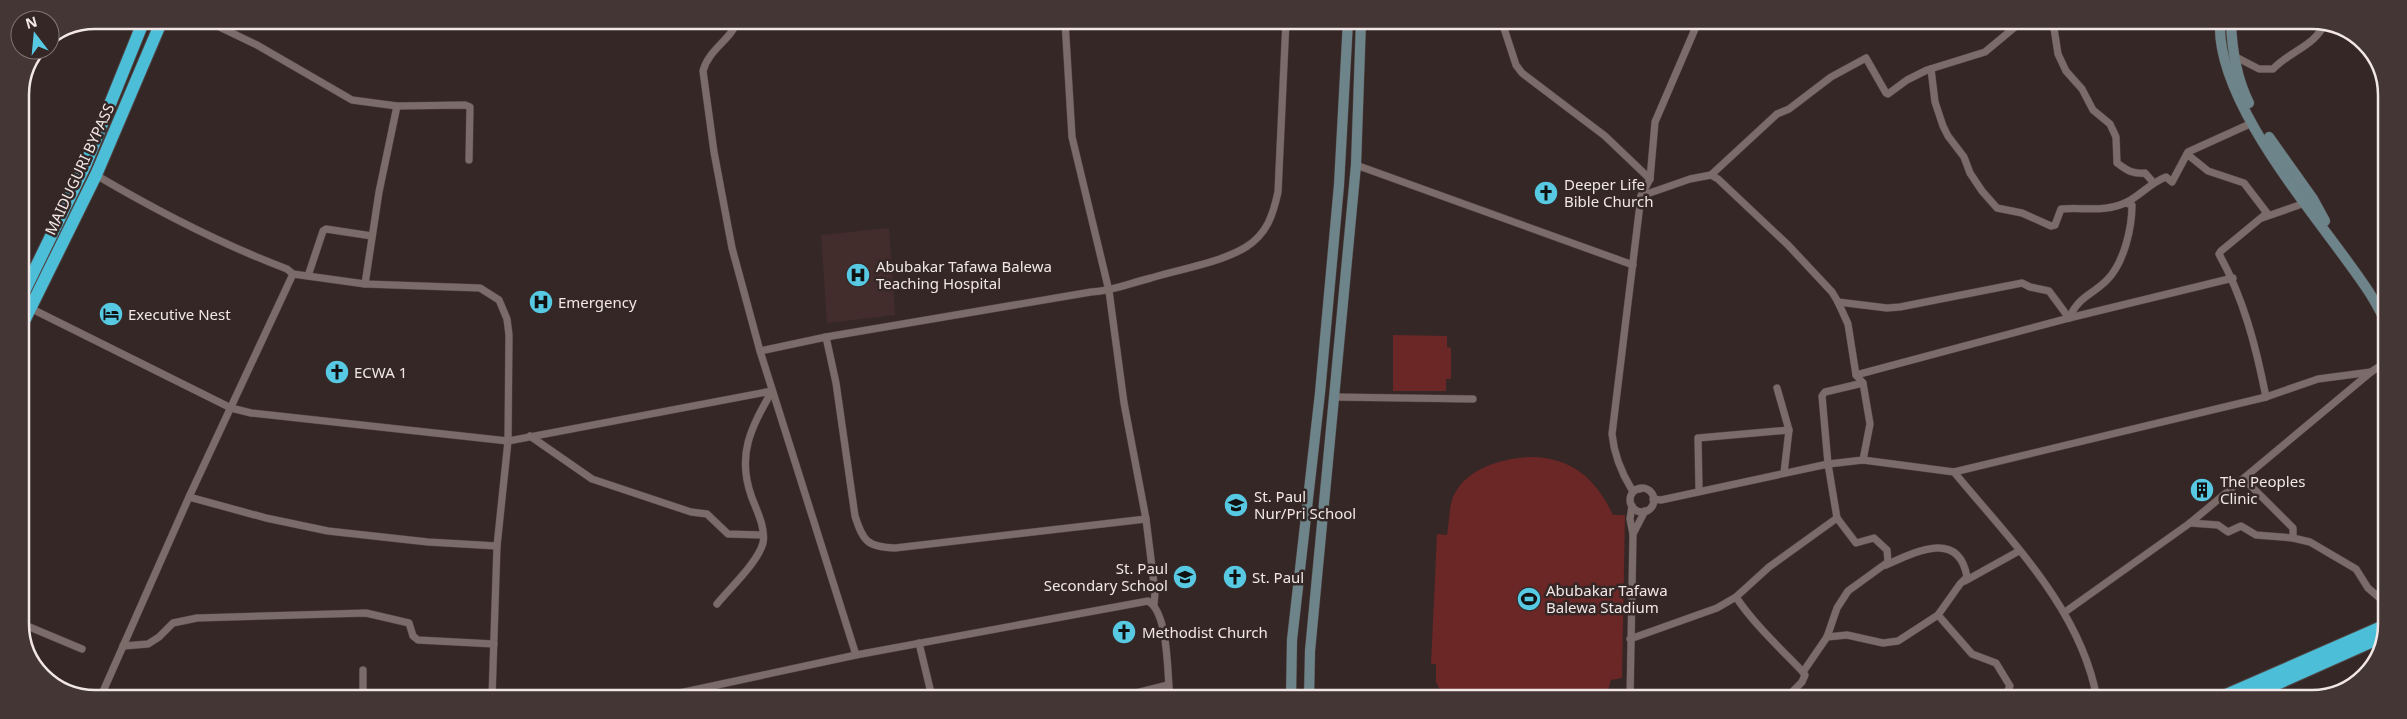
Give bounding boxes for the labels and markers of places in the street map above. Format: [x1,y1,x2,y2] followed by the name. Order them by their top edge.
[1564,174,1653,211] place label: Deeper Life Bible Church
[1533,180,1559,206] church icon: Deeper Life Bible Church
[876,256,1052,293] place label: Abubakar Tafawa Balewa Teaching Hospital
[845,262,871,288] hospital icon: Abubakar Tafawa Balewa Teaching Hospital
[528,289,554,315] hospital icon: Emergency
[558,292,637,312] place label: Emergency
[98,301,124,327] hotel icon: Executive Nest
[128,304,231,324] place label: Executive Nest
[324,359,350,385] church icon: ECWA 1
[354,362,407,382] place label: ECWA 1
[2220,471,2305,508] place label: The Peoples Clinic
[2189,477,2215,503] building icon: The Peoples Clinic
[1254,486,1356,523] place label: St. Paul Nur/Pri School
[1223,492,1249,518] school or university icon: St. Paul Nur/Pri School
[1044,558,1168,595] place label: St. Paul Secondary School
[1172,564,1198,590] school or university icon: St. Paul Secondary School
[1222,564,1248,590] church icon: St. Paul
[1252,567,1304,587] place label: St. Paul
[1546,580,1668,617] place label: Abubakar Tafawa Balewa Stadium
[1516,586,1542,612] sports icon: Abubakar Tafawa Balewa Stadium
[1111,619,1137,645] church icon: Methodist Church
[1142,622,1268,642] place label: Methodist Church

